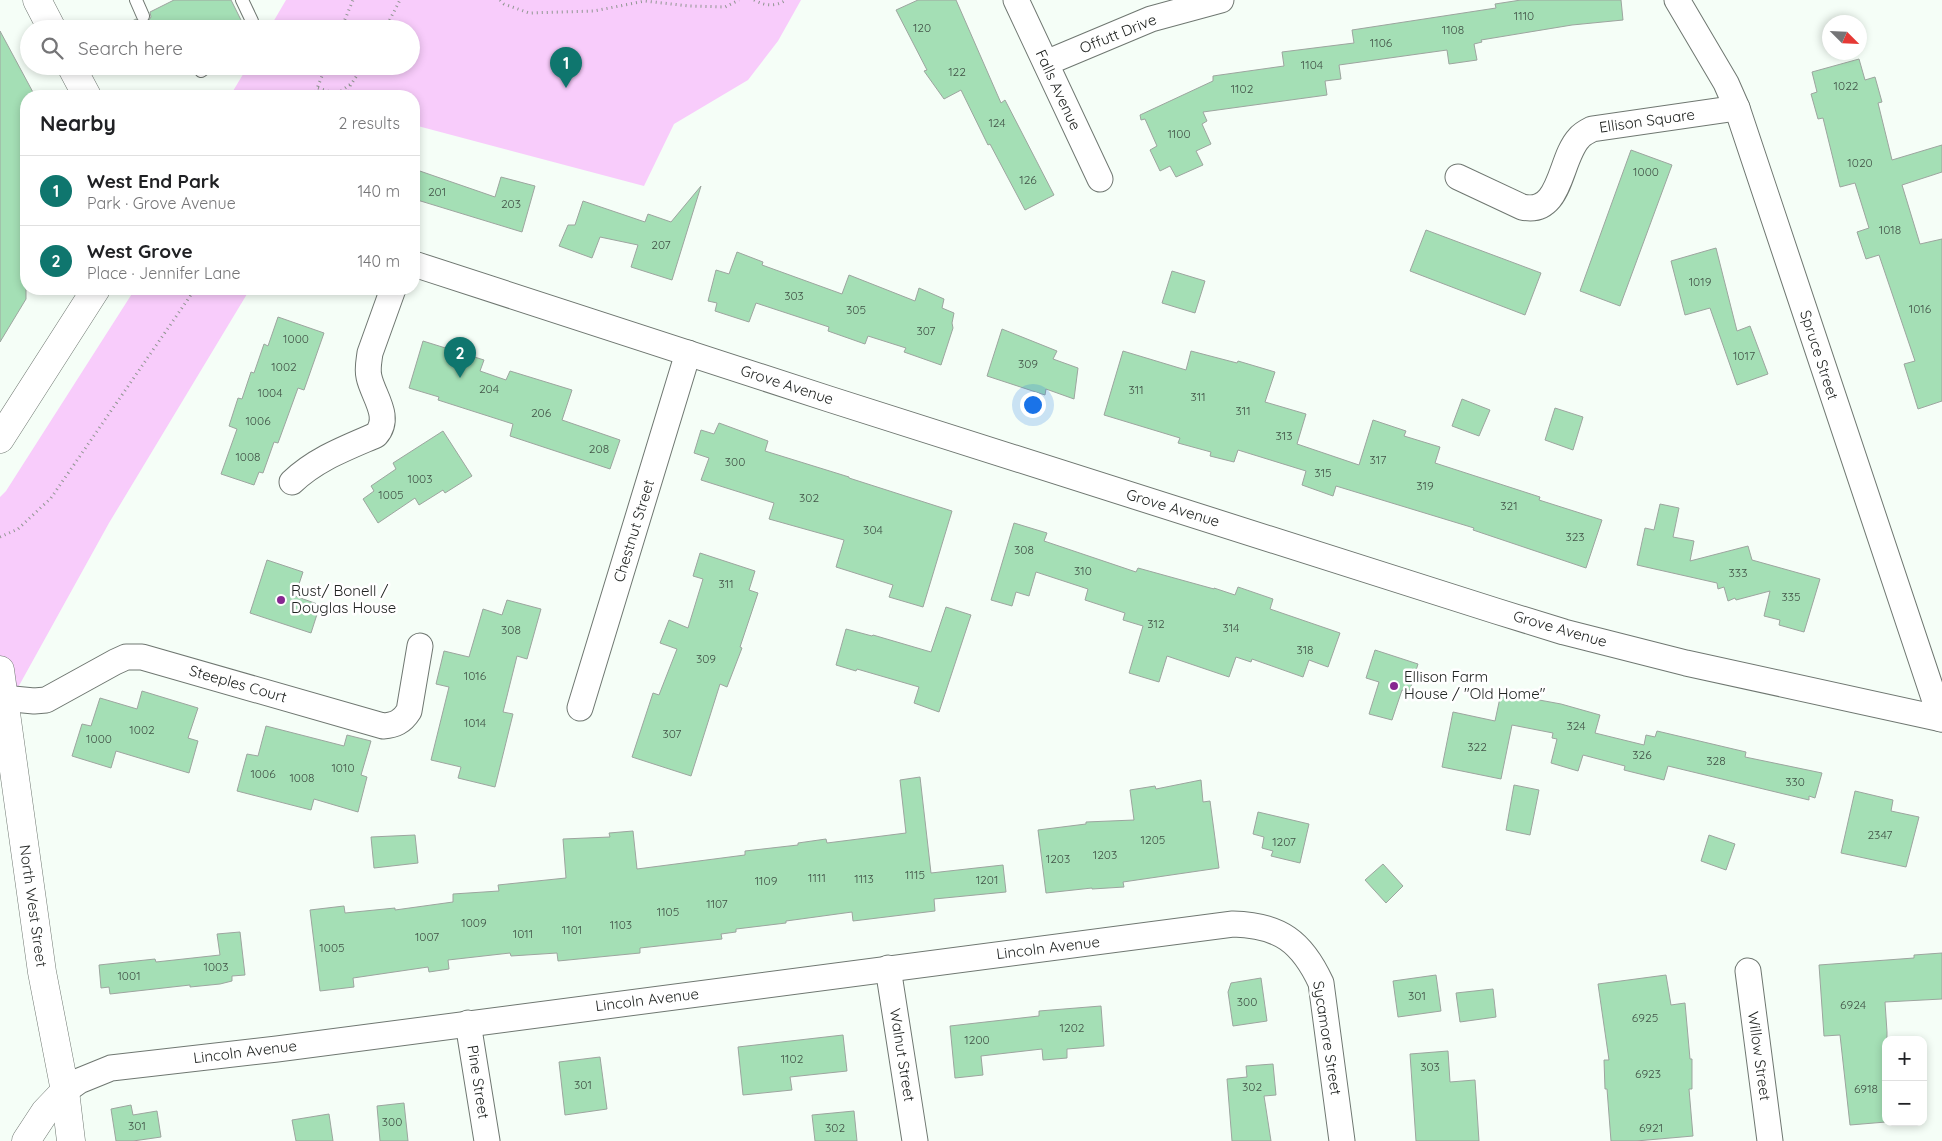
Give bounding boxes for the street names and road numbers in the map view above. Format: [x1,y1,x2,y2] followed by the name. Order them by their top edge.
[1077,10,1159,58] street label: Offutt Drive
[1032,47,1085,133] street label: Falls Avenue
[1598,104,1696,137] street label: Ellison Square
[1796,308,1843,402] street label: Spruce Street
[738,361,836,408] street label: Grove Avenue
[609,477,658,584] street label: Chestnut Street
[1124,484,1222,531] street label: Grove Avenue
[1511,606,1609,651] street label: Grove Avenue
[187,661,289,707] street label: Steeples Court
[16,844,51,968] street label: North West Street
[995,932,1101,963] street label: Lincoln Avenue
[1309,979,1346,1096] street label: Sycamore Street
[594,984,700,1015] street label: Lincoln Avenue
[886,1007,919,1103] street label: Walnut Street
[1744,1010,1775,1102] street label: Willow Street
[192,1036,298,1067] street label: Lincoln Avenue
[463,1044,494,1120] street label: Pine Street

